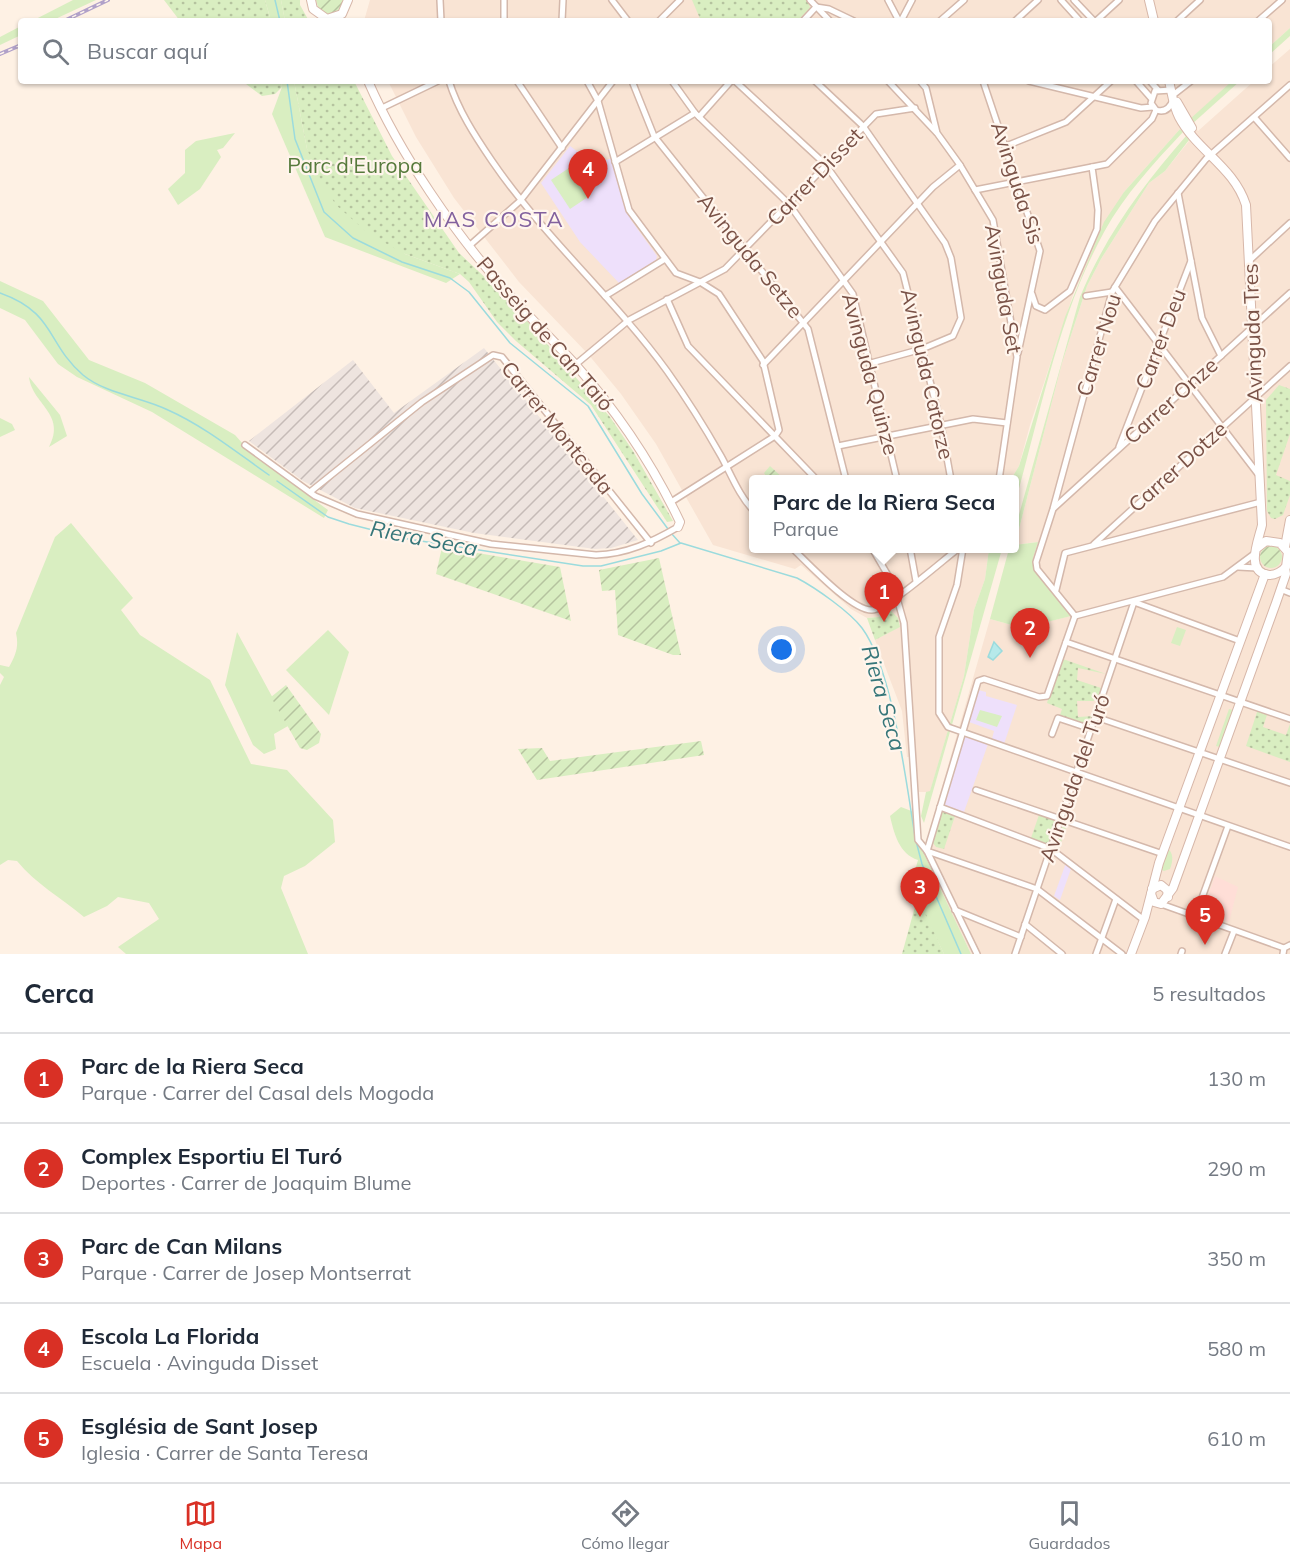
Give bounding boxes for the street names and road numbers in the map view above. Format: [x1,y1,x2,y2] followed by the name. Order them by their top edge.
[986,118,1050,247] street label: Avinguda Sis
[761,122,868,231] street label: Carrer Disset
[693,188,809,323] street label: Avinguda Setze
[980,222,1028,355] street label: Avinguda Set
[472,251,620,416] street label: Passeig de Can Taió
[1237,263,1267,403] street label: Avinguda Tres
[1129,285,1191,393] street label: Carrer Deu
[896,286,960,462] street label: Avinguda Catorze
[837,290,905,458] street label: Avinguda Quinze
[1070,290,1126,399] street label: Carrer Nou
[1118,351,1222,449] street label: Carrer Onze
[496,355,619,499] street label: Carrer Montcada
[1123,415,1232,517] street label: Carrer Dotze
[1033,690,1115,865] street label: Avinguda del Turó

